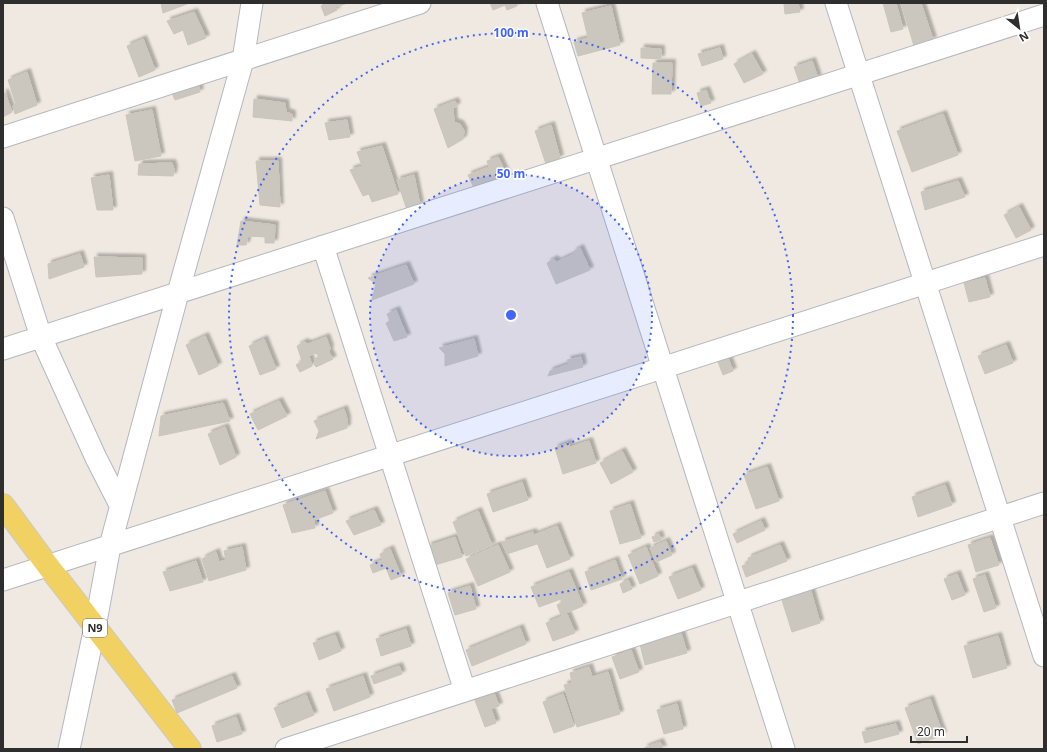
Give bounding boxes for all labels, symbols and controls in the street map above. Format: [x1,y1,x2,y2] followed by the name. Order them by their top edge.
[999,8,1039,48] north arrow
[493,24,529,41] text: 100 m
[1017,28,1032,46] text: N
[497,165,525,182] text: 50 m
[504,308,518,322] centre of rings
[83,619,107,637] road number: N9
[911,718,967,744] scale bar
[917,723,945,740] text: 20 m

